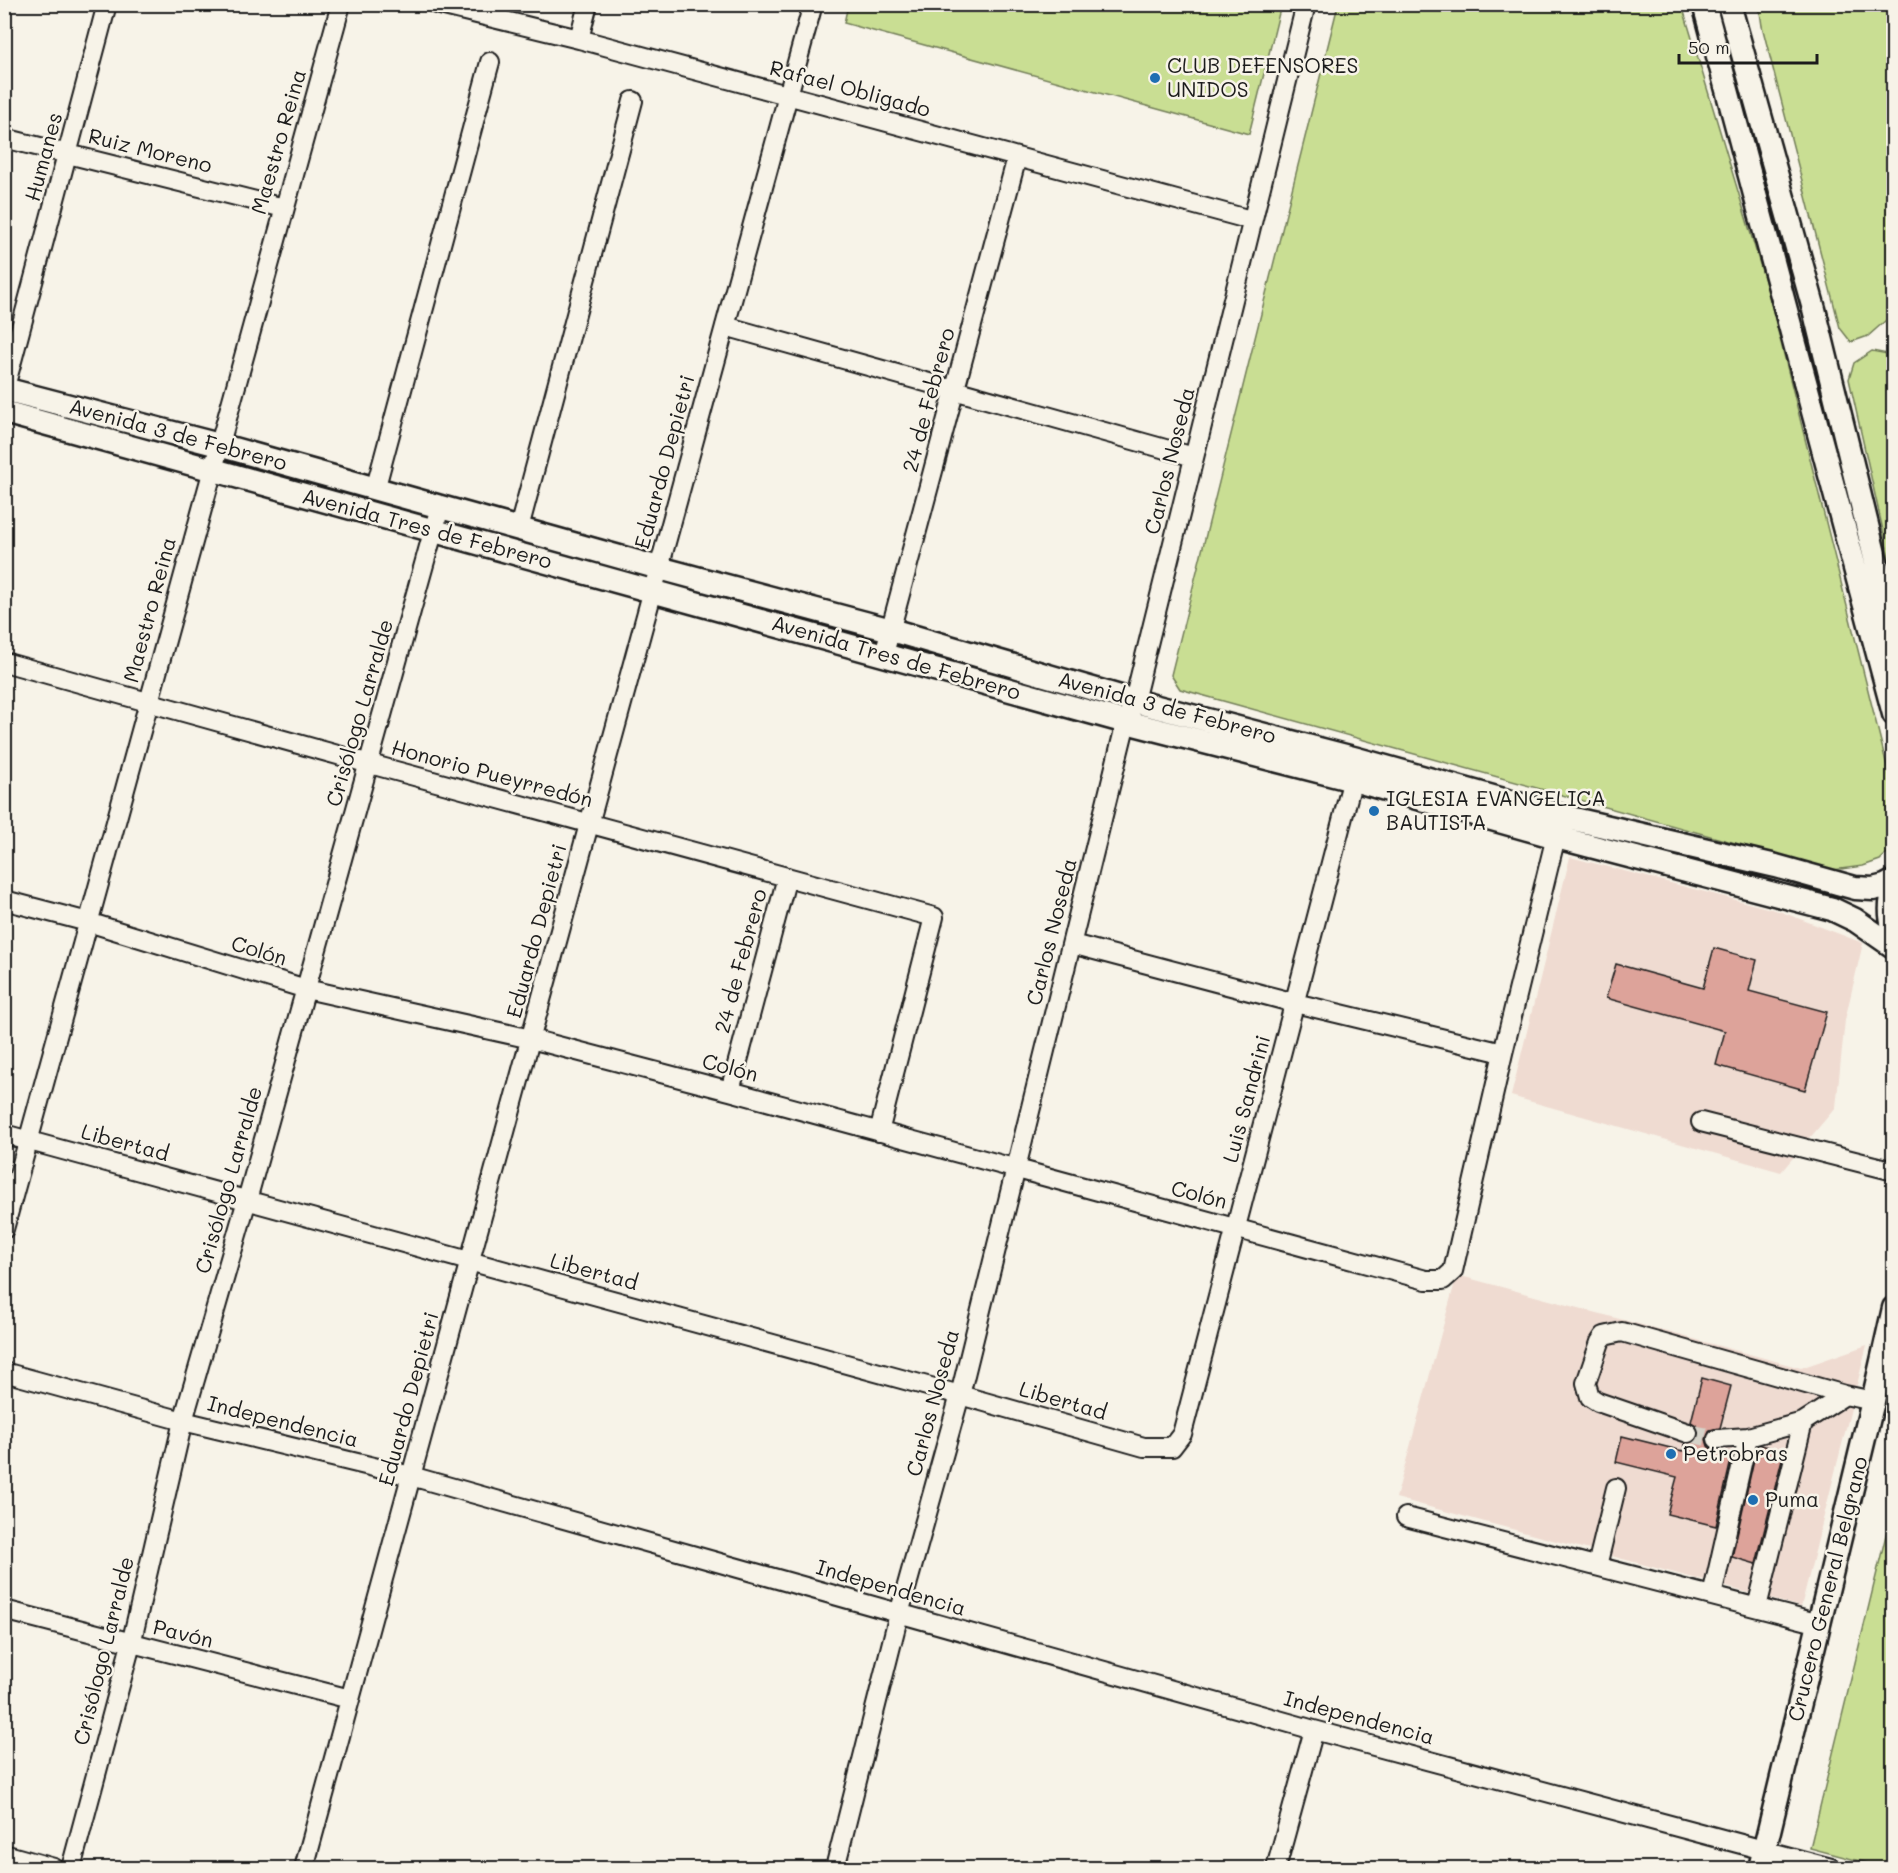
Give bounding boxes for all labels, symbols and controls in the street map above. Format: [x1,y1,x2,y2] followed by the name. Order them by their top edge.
[1679,27,1817,65] scale bar
[1688,35,1730,59] text: 50 m
[1167,51,1358,102] place label: CLUB DEFENSORES UNIDOS
[767,53,934,122] street label: Rafael Obligado
[244,66,311,217] street label: Maestro Reina
[1148,71,1162,85] marker: CLUB DEFENSORES UNIDOS
[18,109,67,204] street label: Humanes
[86,121,215,178] street label: Ruiz Moreno
[895,324,960,475] street label: 24 de Febrero
[627,372,700,552] street label: Eduardo Depietri
[1137,384,1200,537] street label: Carlos Noseda
[66,391,290,476] street label: Avenida 3 de Febrero
[299,481,555,574] street label: Avenida Tres de Febrero
[116,534,181,685] street label: Maestro Reina
[769,608,1024,705] street label: Avenida Tres de Febrero
[319,616,398,809] street label: Crisólogo Larralde
[1055,664,1279,749] street label: Avenida 3 de Febrero
[389,733,596,812] street label: Honorio Pueyrredón
[1386,784,1606,835] place label: IGLESIA EVANGELICA BAUTISTA
[1367,804,1381,818] marker: IGLESIA EVANGELICA BAUTISTA
[499,841,572,1021] street label: Eduardo Depietri
[1019,855,1082,1008] street label: Carlos Noseda
[707,885,772,1036] street label: 24 de Febrero
[228,928,291,971] street label: Colón
[1216,1032,1276,1165] street label: Luis Sandrini
[699,1046,761,1087] street label: Colón
[188,1083,267,1276] street label: Crisólogo Larralde
[78,1117,172,1166] street label: Libertad
[1168,1173,1230,1214] street label: Colón
[547,1246,641,1295] street label: Libertad
[371,1309,444,1489] street label: Eduardo Depietri
[899,1326,964,1479] street label: Carlos Noseda
[1016,1374,1110,1425] street label: Libertad
[205,1389,362,1452] street label: Independencia
[1683,1439,1788,1466] place label: Petrobras
[1664,1447,1678,1461] marker: Petrobras
[1781,1453,1873,1724] street label: Crucero General Belgrano
[1765,1485,1819,1512] place label: Puma
[1746,1493,1760,1507] marker: Puma
[813,1552,969,1621] street label: Independencia
[66,1553,139,1748] street label: Crisólogo Larralde
[150,1612,216,1653] street label: Pavón
[1281,1684,1438,1750] street label: Independencia

